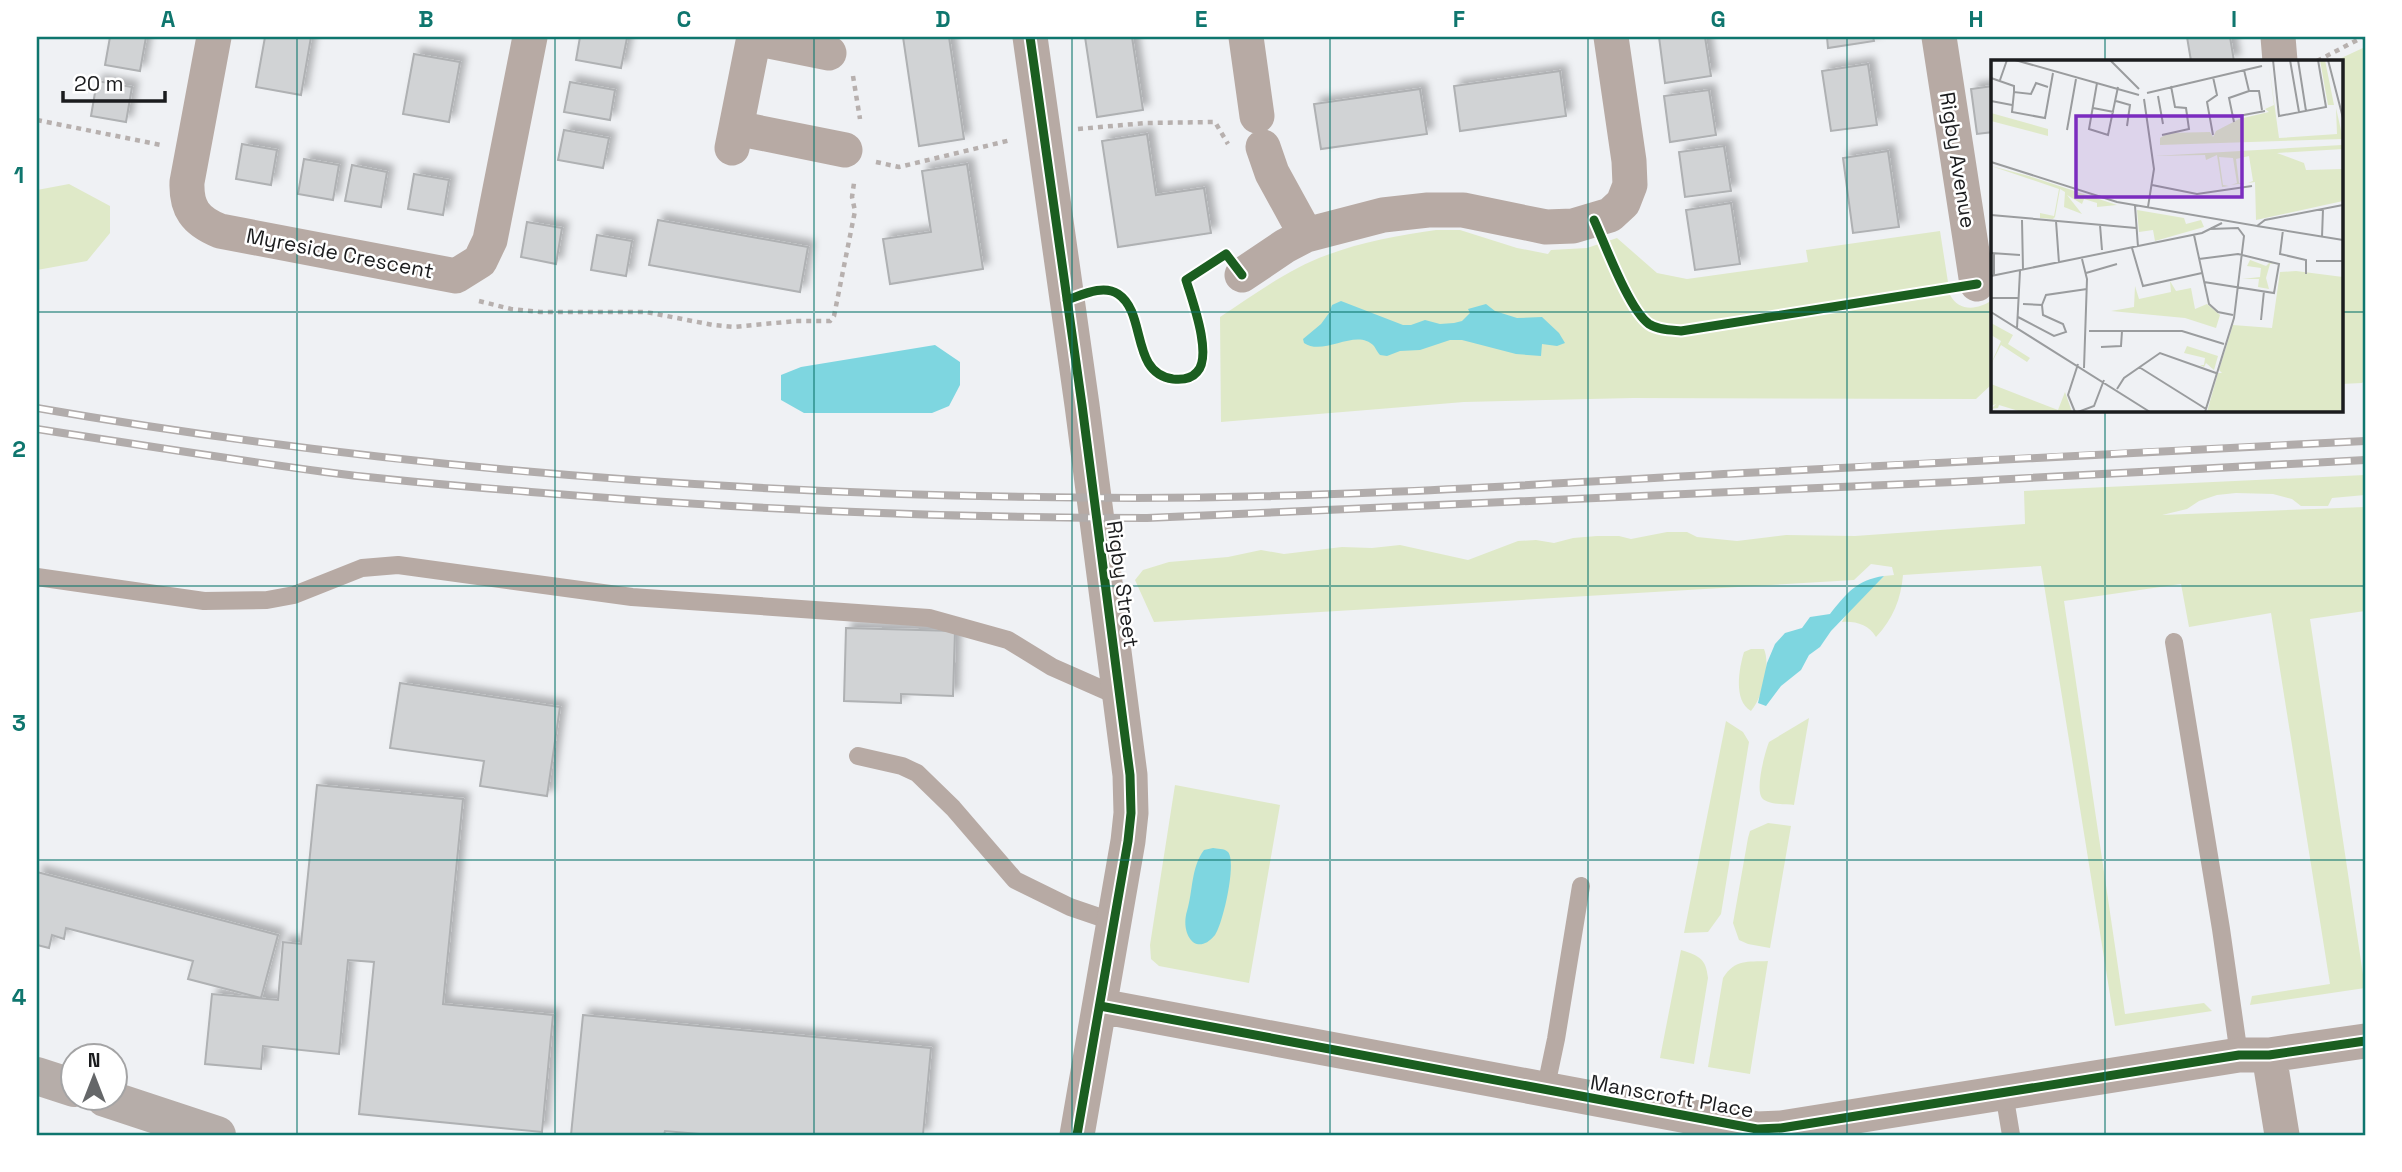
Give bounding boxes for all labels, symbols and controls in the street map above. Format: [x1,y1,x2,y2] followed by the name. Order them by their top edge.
[161,4,176,34] text: A
[418,4,434,34] text: B
[677,4,691,34] text: C
[935,4,951,34] text: D
[1195,4,1207,34] text: E
[1453,4,1465,34] text: F
[1710,4,1726,34] text: G
[1968,4,1984,34] text: H
[2231,4,2237,34] text: I
[63,60,164,104] scale bar
[1991,60,2342,411] inset map
[74,70,124,97] text: 20 m
[1934,90,1982,230] street label: Rigby Avenue
[14,160,24,190] text: 1
[244,222,436,284] street label: Myreside Crescent
[12,434,26,464] text: 2
[1101,519,1145,649] street label: Rigby Street
[12,708,26,738] text: 3
[12,982,27,1012] text: 4
[60,1042,130,1112] north arrow
[88,1048,100,1073] text: N
[1588,1068,1756,1124] street label: Manscroft Place

